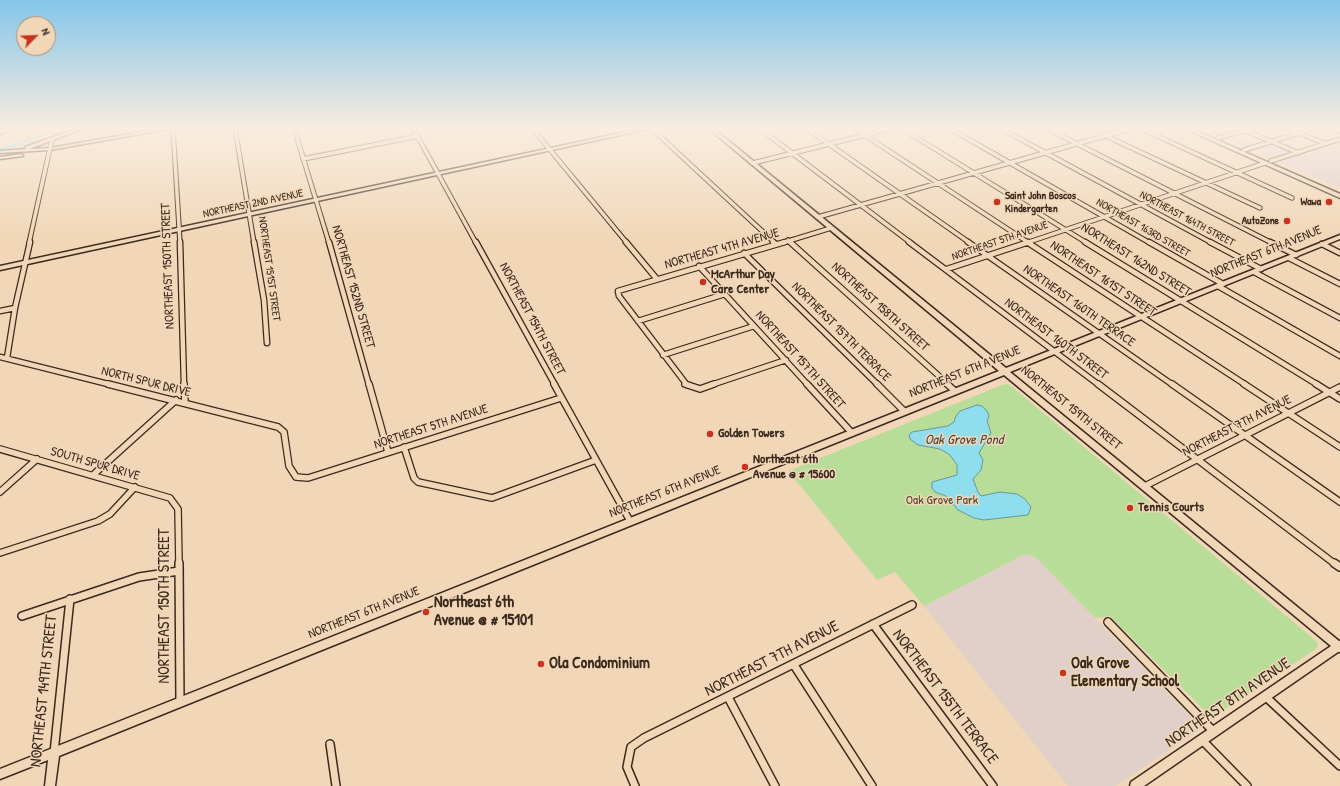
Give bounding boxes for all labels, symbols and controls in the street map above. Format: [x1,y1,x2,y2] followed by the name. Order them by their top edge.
[16,16,56,56] north arrow
[38,26,54,37] text: N
[202,187,304,221] street label: NORTHEAST 2ND AVENUE
[1137,188,1237,250] street label: NORTHEAST 164TH STREET
[1005,189,1076,215] place label: Saint John Boscos Kindergarten
[1301,195,1321,209] place label: Wawa
[1094,196,1192,260] street label: NORTHEAST 163RD STREET
[992,197,1002,207] marker: Saint John Boscos Kindergarten
[1324,197,1334,207] marker: Wawa
[158,203,178,329] street label: NORTHEAST 150TH STREET
[1242,214,1279,228] place label: AutoZone
[255,216,283,322] street label: NORTHEAST 151ST STREET
[1282,216,1292,226] marker: AutoZone
[950,218,1050,264] street label: NORTHEAST 5TH AVENUE
[1078,220,1194,300] street label: NORTHEAST 162ND STREET
[1208,222,1324,282] street label: NORTHEAST 6TH AVENUE
[328,224,378,350] street label: NORTHEAST 152ND STREET
[663,225,781,273] street label: NORTHEAST 4TH AVENUE
[1047,238,1159,320] street label: NORTHEAST 161ST STREET
[828,259,932,355] street label: NORTHEAST 158TH STREET
[496,260,568,378] street label: NORTHEAST 154TH STREET
[1020,261,1138,351] street label: NORTHEAST 160TH TERRACE
[711,267,775,298] place label: McArthur Day Care Center
[698,277,708,287] marker: McArthur Day Care Center
[788,279,894,385] street label: NORTHEAST 157TH TERRACE
[1001,295,1111,383] street label: NORTHEAST 160TH STREET
[752,308,848,412] street label: NORTHEAST 157TH STREET
[907,342,1023,402] street label: NORTHEAST 6TH AVENUE
[100,363,192,401] street label: NORTH SPUR DRIVE
[1018,363,1124,453] street label: NORTHEAST 159TH STREET
[1180,392,1294,460] street label: NORTHEAST 7TH AVENUE
[372,401,490,453] street label: NORTHEAST 5TH AVENUE
[718,426,785,442] place label: Golden Towers
[705,429,715,439] marker: Golden Towers
[925,432,1003,448] water label: Oak Grove Pond
[49,444,141,484] street label: SOUTH SPUR DRIVE
[753,452,835,483] place label: Northeast 6th Avenue @ # 15600
[607,462,723,522] street label: NORTHEAST 6TH AVENUE
[740,462,750,472] marker: Northeast 6th Avenue @ # 15600
[906,493,978,509] park label: Oak Grove Park
[1138,500,1204,516] place label: Tennis Courts
[1125,503,1135,513] marker: Tennis Courts
[155,528,175,684] street label: NORTHEAST 150TH STREET
[306,583,422,643] street label: NORTHEAST 6TH AVENUE
[434,593,533,631] place label: Northeast 6th Avenue @ # 15101
[421,607,431,617] marker: Northeast 6th Avenue @ # 15101
[26,614,62,768] street label: NORTHEAST 149TH STREET
[702,617,842,701] street label: NORTHEAST 7TH AVENUE
[888,626,1002,768] street label: NORTHEAST 155TH TERRACE
[549,654,650,674] place label: Ola Condominium
[1071,654,1179,692] place label: Oak Grove Elementary School
[1162,654,1294,752] street label: NORTHEAST 8TH AVENUE
[536,659,546,669] marker: Ola Condominium
[1058,668,1068,678] marker: Oak Grove Elementary School

